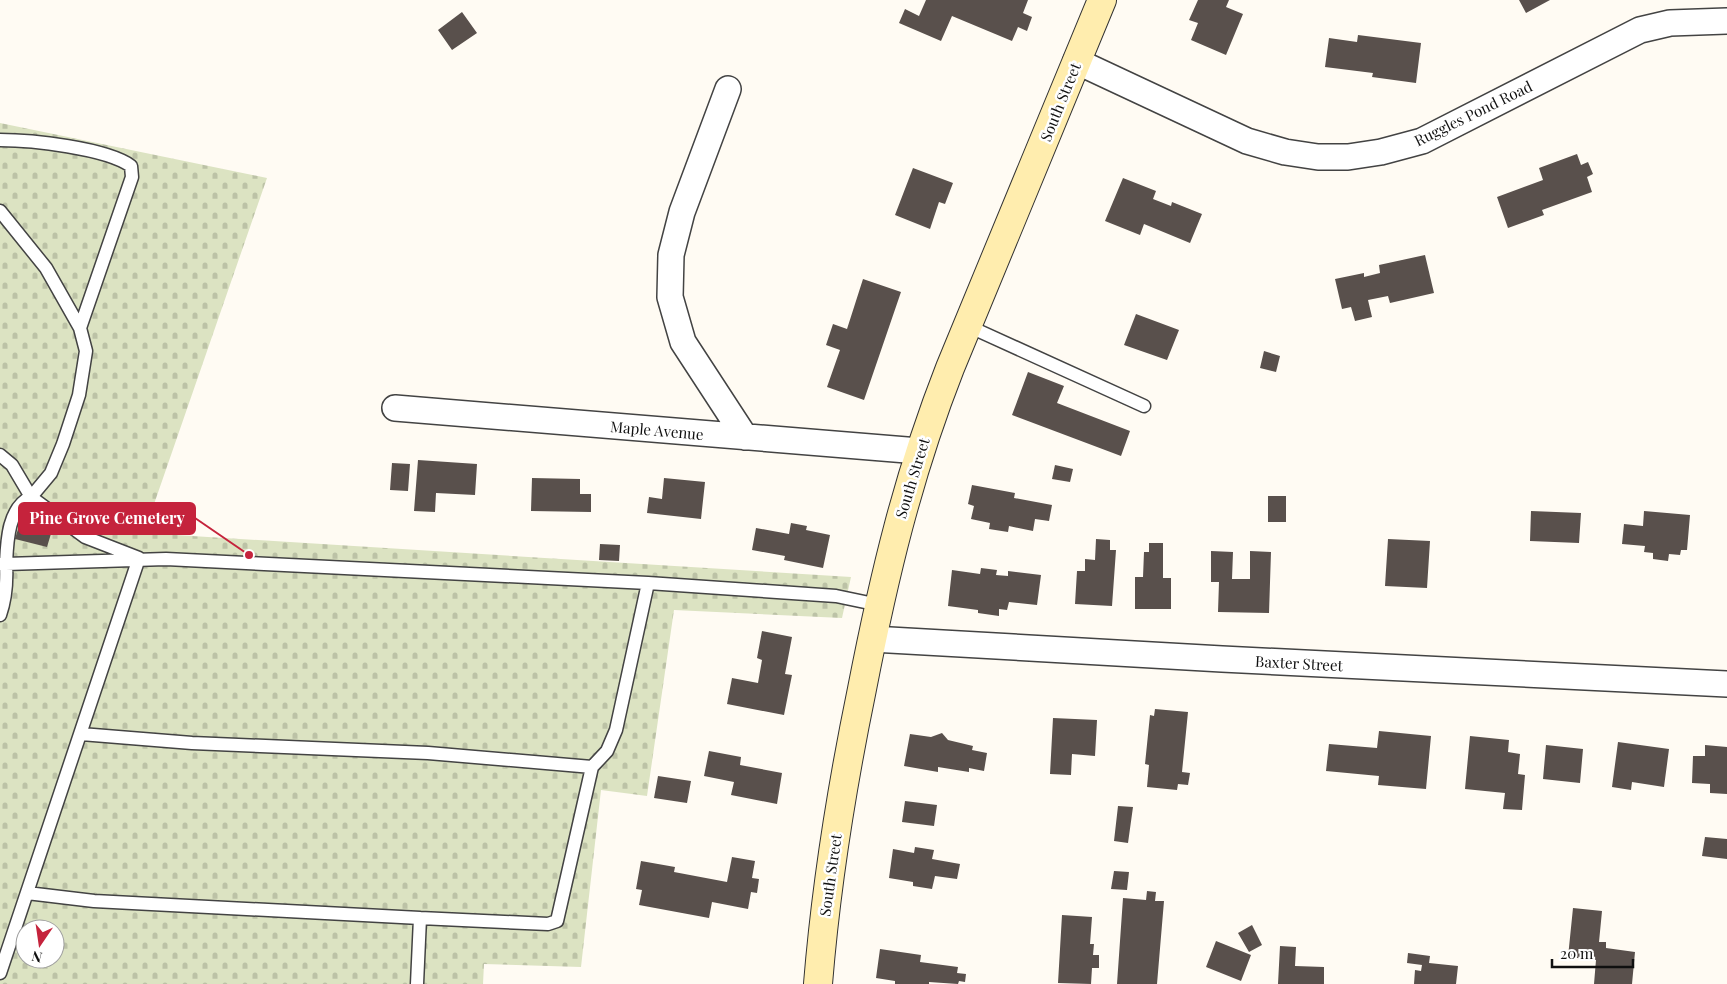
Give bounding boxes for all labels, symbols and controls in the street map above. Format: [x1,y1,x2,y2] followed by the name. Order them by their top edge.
[1035,59,1085,144] street label: South Street
[1411,76,1536,150] street label: Ruggles Pond Road
[609,416,705,444] street label: Maple Avenue
[890,435,934,521] street label: South Street
[19,503,195,534] callout: Pine Grove Cemetery
[29,507,185,528] text: Pine Grove Cemetery
[1255,651,1344,675] street label: Baxter Street
[814,832,846,918] street label: South Street
[15,919,65,969] north arrow
[1552,936,1633,968] scale bar
[1560,943,1594,963] text: 20 m
[30,947,44,968] text: N

